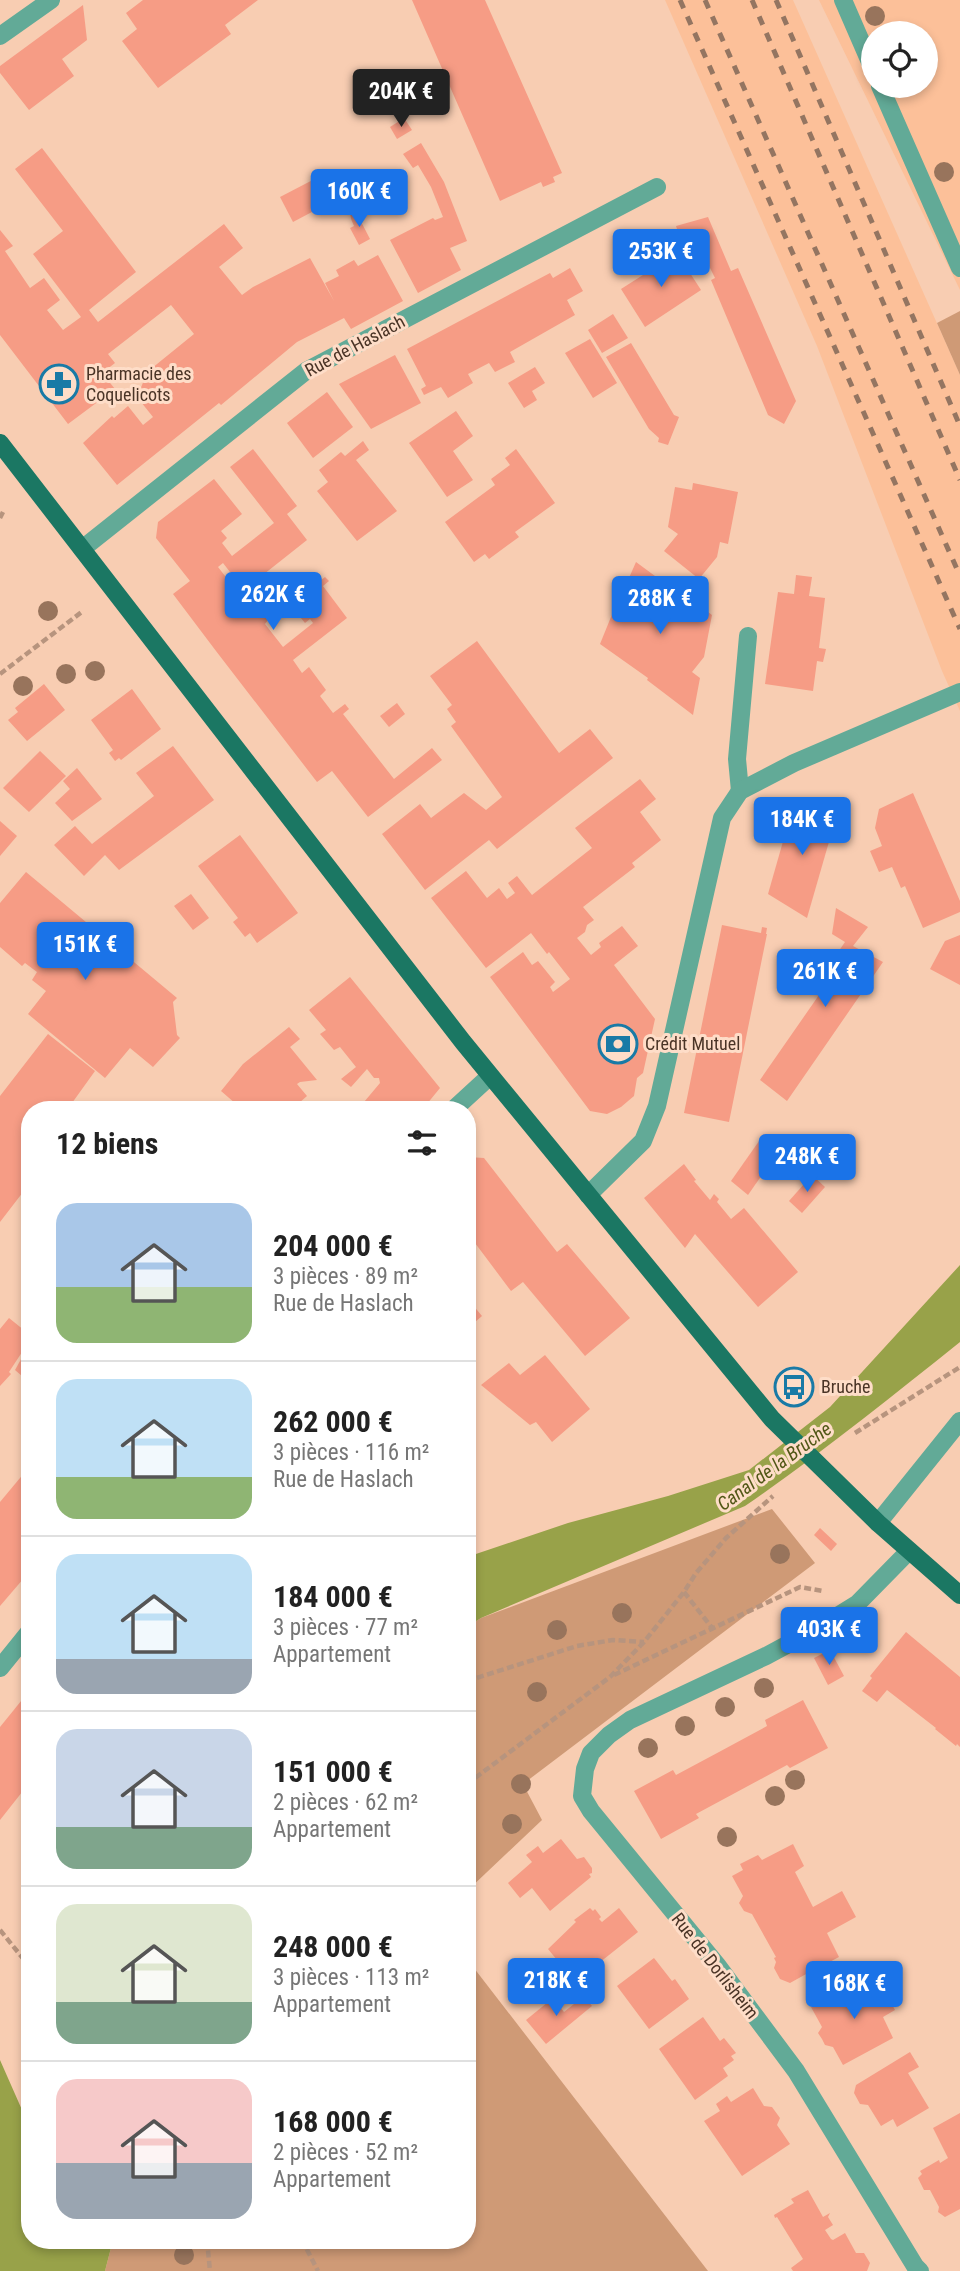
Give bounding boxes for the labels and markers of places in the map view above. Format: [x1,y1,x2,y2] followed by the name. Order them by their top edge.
[344,69,458,129] pin: 204K €
[302,170,416,229] pin: 160K €
[604,230,718,289] pin: 253K €
[38,363,80,405] pharmacy icon: Pharmacie des Coquelicots
[86,363,192,405] place label: Pharmacie des Coquelicots
[216,572,330,632] pin: 262K €
[603,576,717,636] pin: 288K €
[745,798,859,857] pin: 184K €
[28,922,142,982] pin: 151K €
[768,950,882,1009] pin: 261K €
[597,1023,639,1065] bank icon: Crédit Mutuel
[645,1033,740,1054] place label: Crédit Mutuel
[750,1134,864,1194] pin: 248K €
[773,1366,815,1408] bus stop icon: Bruche
[821,1376,870,1397] place label: Bruche
[772,1608,886,1667] pin: 403K €
[499,1958,613,2018] pin: 218K €
[797,1962,911,2021] pin: 168K €

